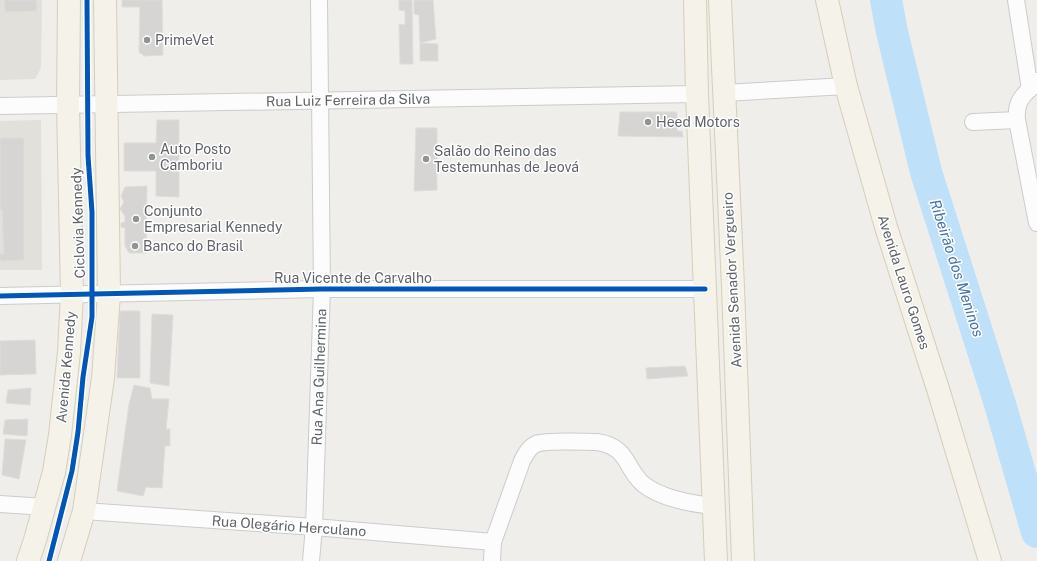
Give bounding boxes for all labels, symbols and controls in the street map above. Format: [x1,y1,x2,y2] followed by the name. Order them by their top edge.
[155,32,214,48] place label: PrimeVet
[142,35,152,45] marker: PrimeVet
[266,91,430,109] street label: Rua Luiz Ferreira da Silva
[656,114,740,130] place label: Heed Motors
[643,117,653,127] marker: Heed Motors
[160,141,231,173] place label: Auto Posto Camboriu
[434,143,579,175] place label: Salão do Reino das Testemunhas de Jeová
[147,152,157,162] marker: Auto Posto Camboriu
[421,154,431,164] marker: Salão do Reino das Testemunhas de Jeová
[68,167,88,279] street label: Ciclovia Kennedy
[719,191,745,368] street label: Avenida Senador Vergueiro
[927,197,987,339] water label: Ribeirão dos Meninos
[144,203,283,235] place label: Conjunto Empresarial Kennedy
[875,213,933,351] street label: Avenida Lauro Gomes
[131,214,141,224] marker: Conjunto Empresarial Kennedy
[143,238,244,254] place label: Banco do Brasil
[130,241,140,251] marker: Banco do Brasil
[274,270,432,286] street label: Rua Vicente de Carvalho
[309,308,329,446] street label: Rua Ana Guilhermina
[53,310,79,423] street label: Avenida Kennedy
[211,513,367,539] street label: Rua Olegário Herculano

